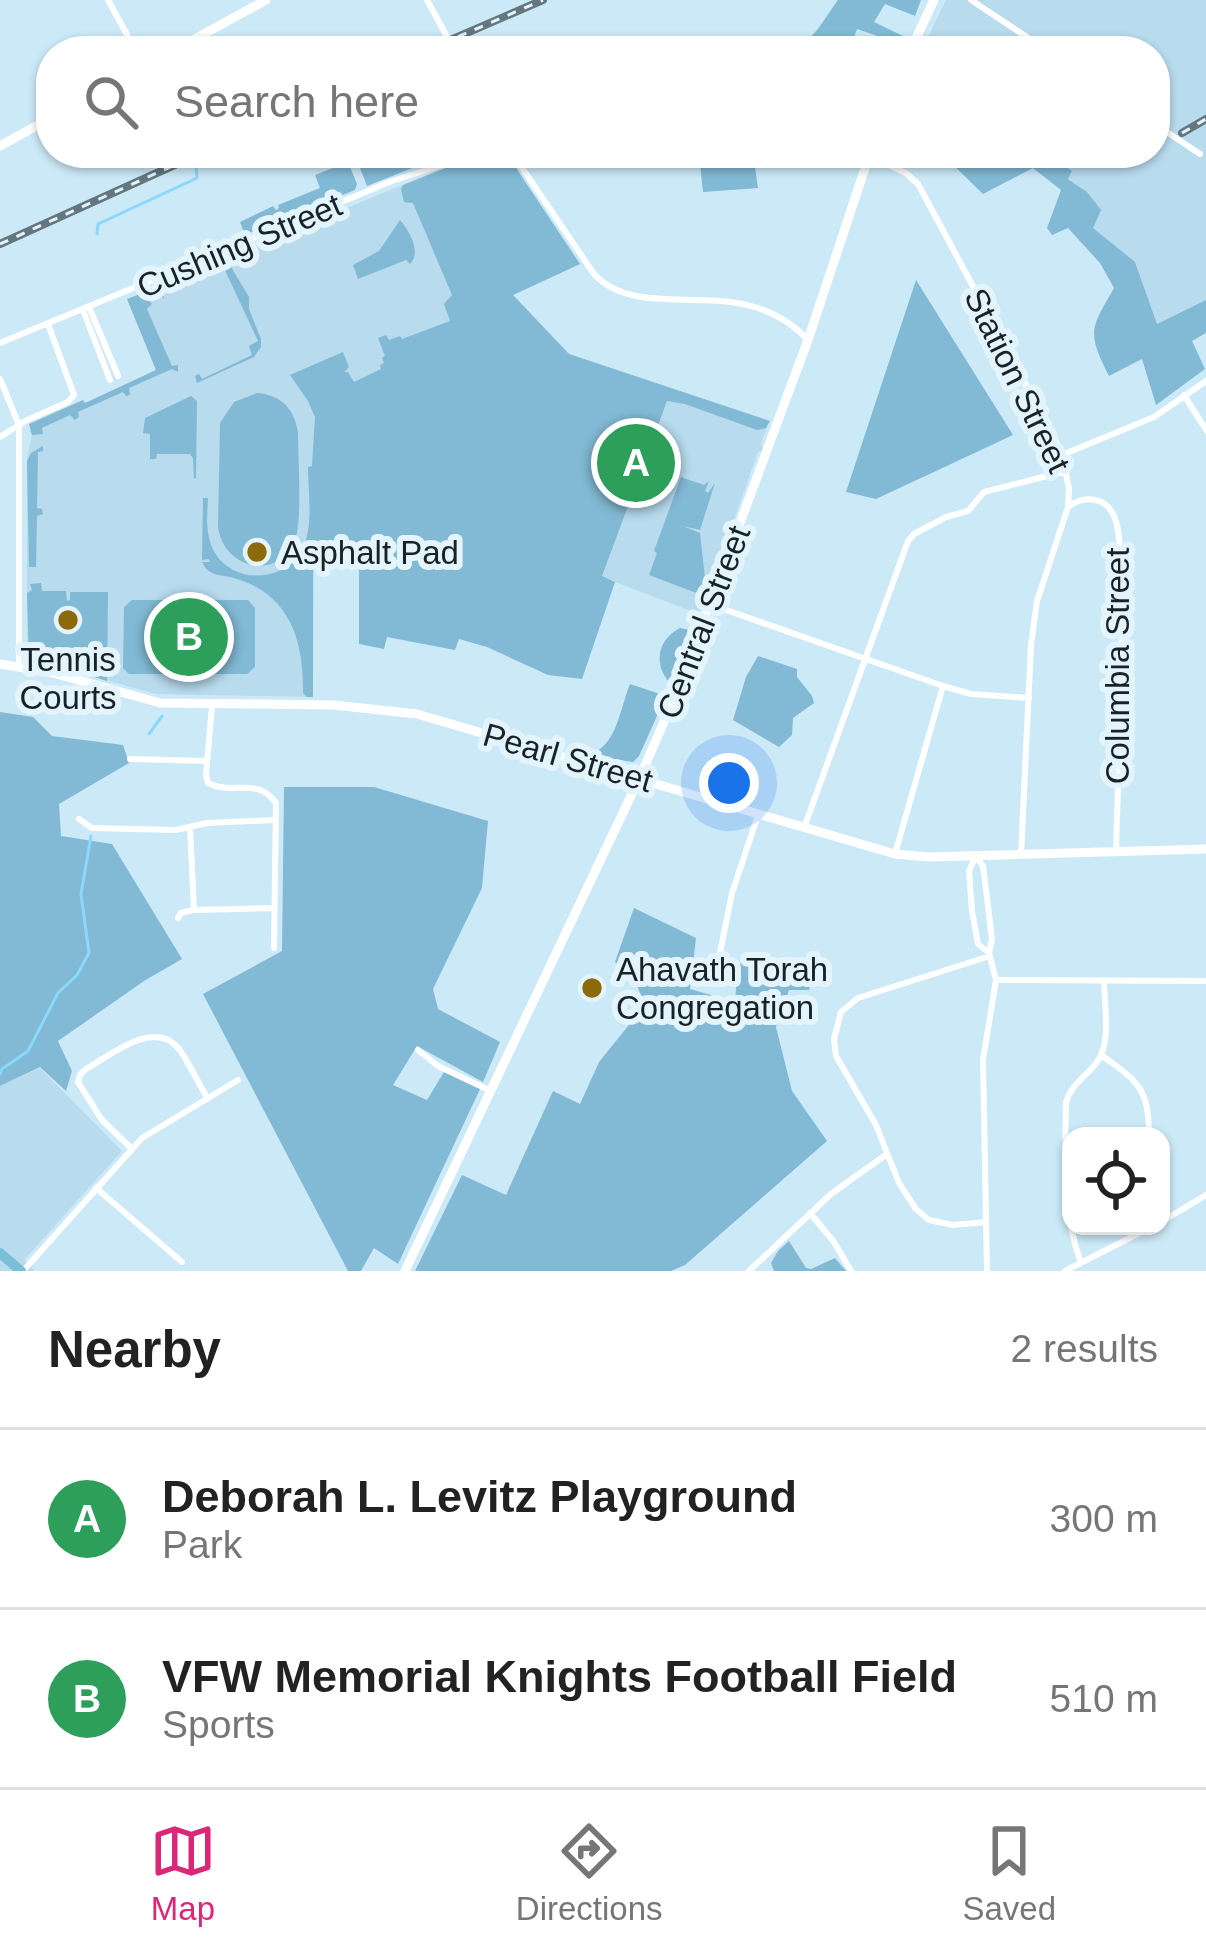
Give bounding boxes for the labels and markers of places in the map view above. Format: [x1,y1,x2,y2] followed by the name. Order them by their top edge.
[597,418,675,508] pin: A
[281,534,459,571] place label: Asphalt Pad
[244,539,270,565] marker: Asphalt Pad
[150,592,228,682] pin: B
[55,607,81,633] marker: Tennis Courts
[19,641,117,716] place label: Tennis Courts
[616,951,828,1026] place label: Ahavath Torah Congregation
[579,975,605,1001] marker: Ahavath Torah Congregation

